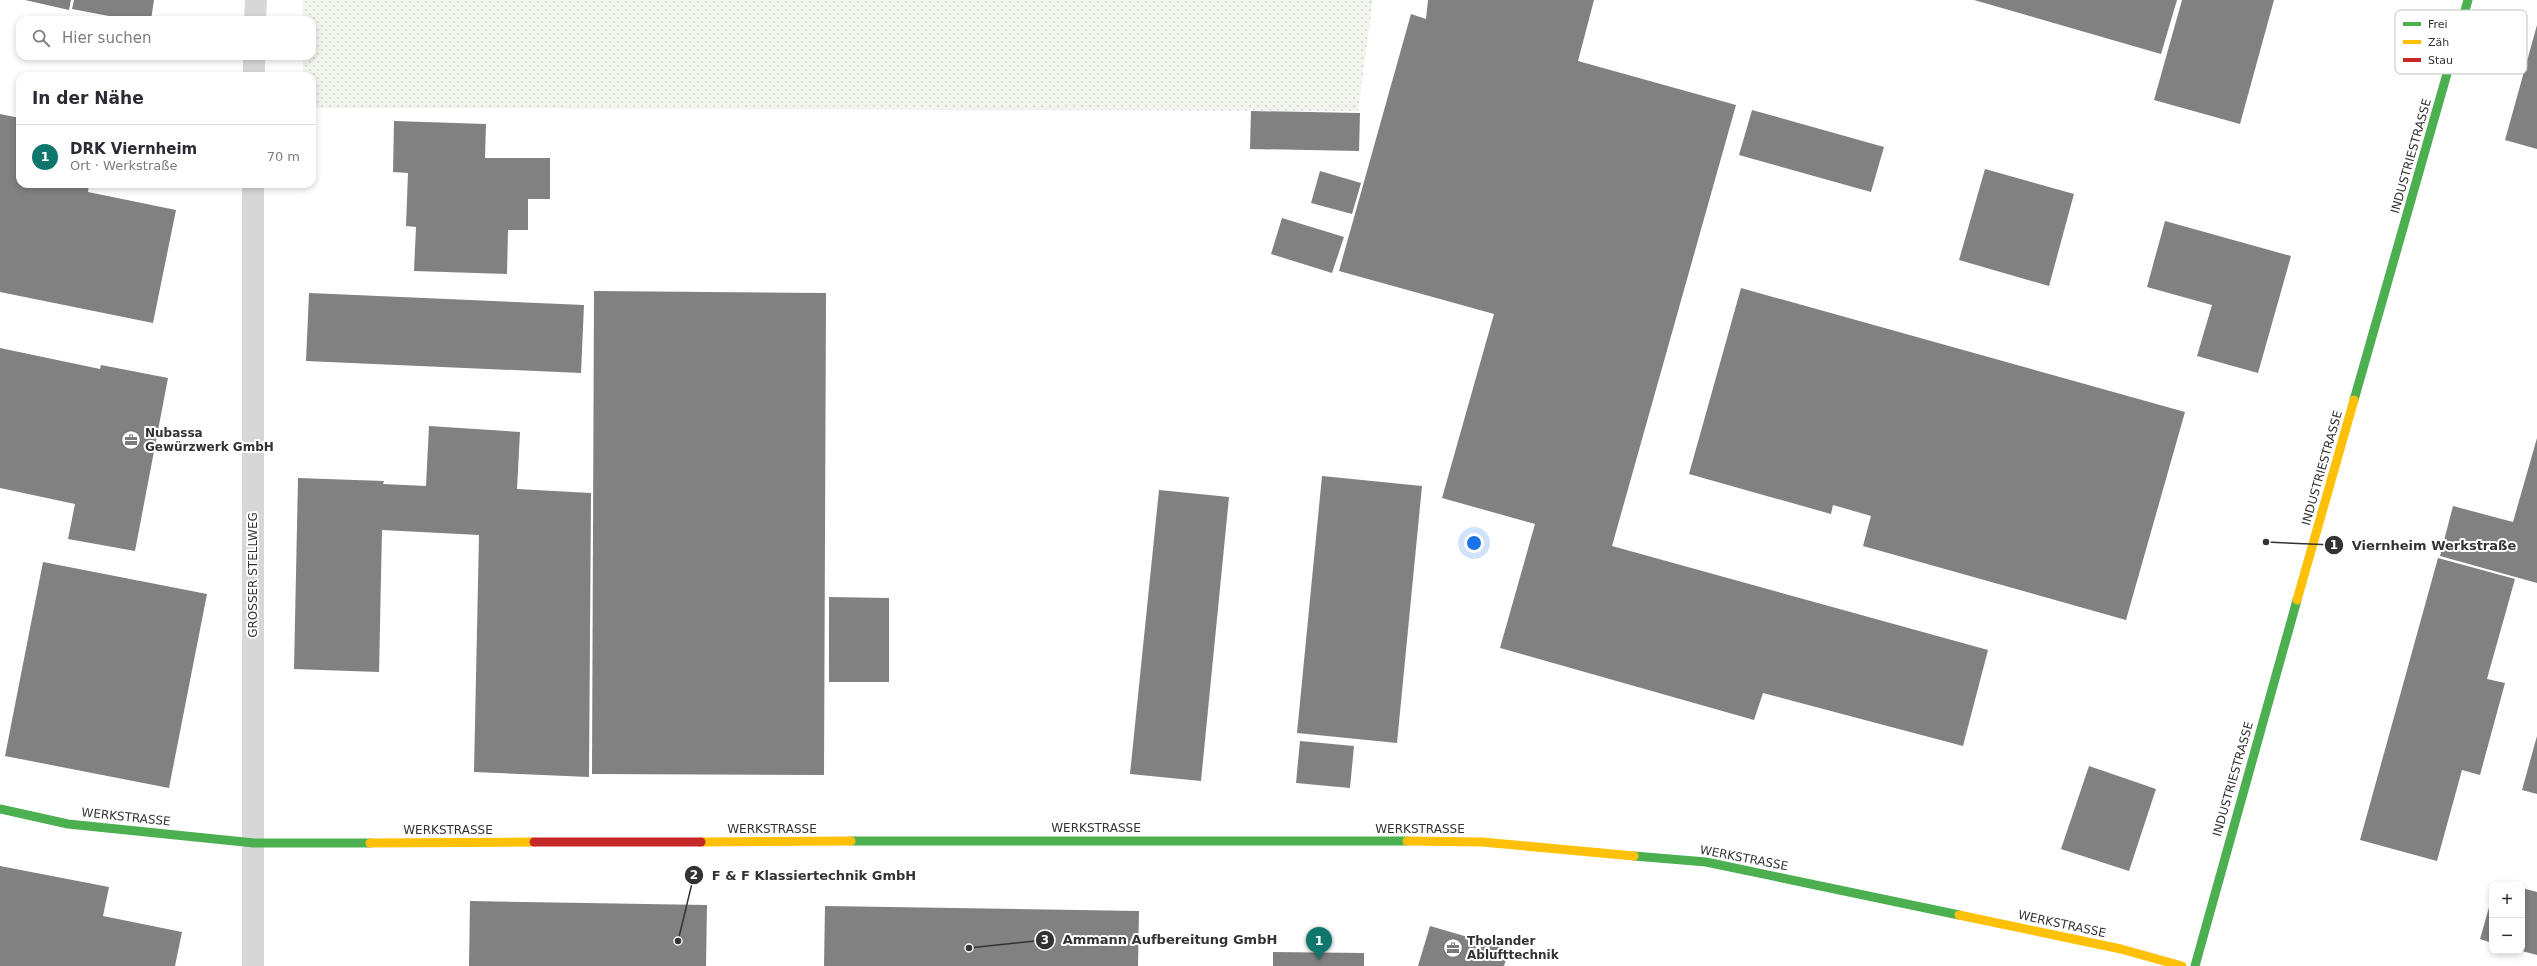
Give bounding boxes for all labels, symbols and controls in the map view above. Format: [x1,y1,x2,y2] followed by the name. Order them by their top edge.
[2395,10,2527,74] legend
[16,16,316,60] search box
[2428,18,2448,31] text: Frei
[30,27,52,49] icon: search
[62,29,151,47] text: Hier suchen
[2428,36,2449,49] text: Zäh
[2428,54,2453,67] text: Stau
[32,88,144,108] text: In der Nähe
[2388,97,2434,215] street label: INDUSTRIESTRASSE
[70,140,197,158] text: DRK Viernheim
[40,149,50,164] text: 1
[267,149,300,164] text: 70 m
[70,158,177,173] text: Ort · Werkstraße
[2299,409,2345,527] street label: INDUSTRIESTRASSE
[145,426,274,454] place label: Nubassa Gewürzwerk GmbH
[120,429,142,451] office icon: Nubassa Gewürzwerk GmbH
[246,512,260,638] street label: GROSSER STELLWEG
[1464,533,1484,553] your location
[2324,533,2524,558] callout: Viernheim Werkstraße
[2330,538,2338,552] text: 1
[2352,538,2516,553] text: Viernheim Werkstraße
[2210,720,2256,838] street label: INDUSTRIESTRASSE
[81,805,171,829] street label: WERKSTRASSE
[1051,821,1141,835] street label: WERKSTRASSE
[727,822,817,836] street label: WERKSTRASSE
[1375,822,1465,836] street label: WERKSTRASSE
[403,823,493,837] street label: WERKSTRASSE
[1699,843,1789,873] street label: WERKSTRASSE
[684,863,924,888] callout: F & F Klassiertechnik GmbH
[690,868,698,882] text: 2
[712,868,916,883] text: F & F Klassiertechnik GmbH
[2489,882,2525,954] map controls
[2489,882,2525,918] button: +
[2017,908,2107,940] street label: WERKSTRASSE
[2489,918,2525,954] button: −
[1035,927,1286,952] callout: Ammann Aufbereitung GmbH
[1306,927,1332,960] pin: 1
[1063,932,1277,947] text: Ammann Aufbereitung GmbH
[1041,933,1049,947] text: 3
[1467,934,1560,962] place label: Tholander Ablufttechnik
[1442,937,1464,959] office icon: Tholander Ablufttechnik

